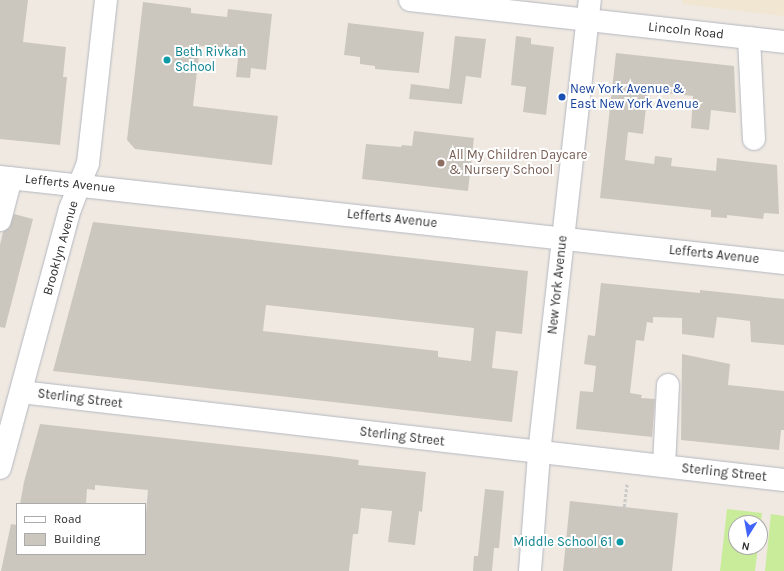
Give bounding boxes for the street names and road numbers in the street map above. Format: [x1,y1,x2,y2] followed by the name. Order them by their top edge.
[647,19,725,43] street label: Lincoln Road
[24,172,116,196] street label: Lefferts Avenue
[40,199,82,297] street label: Brooklyn Avenue
[346,207,438,231] street label: Lefferts Avenue
[545,235,571,335] street label: New York Avenue
[668,243,760,267] street label: Lefferts Avenue
[37,386,123,412] street label: Sterling Street
[359,424,445,450] street label: Sterling Street
[681,461,767,485] street label: Sterling Street

